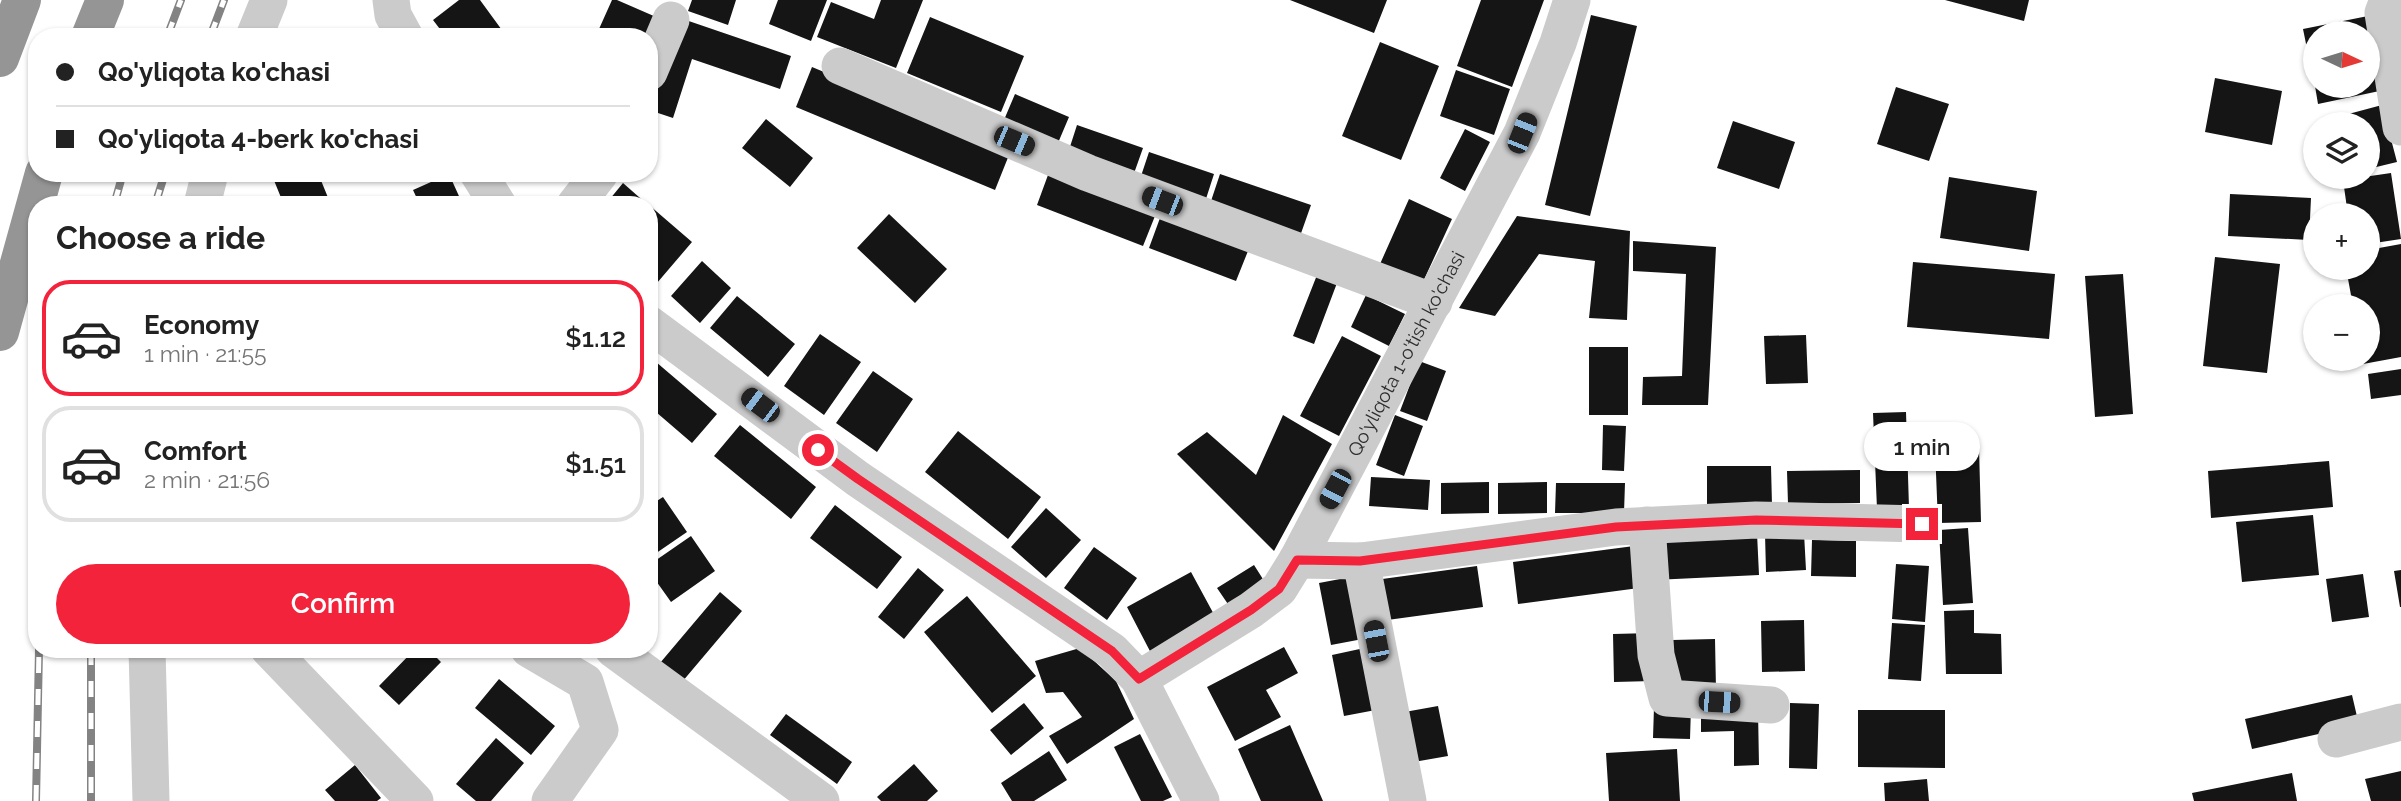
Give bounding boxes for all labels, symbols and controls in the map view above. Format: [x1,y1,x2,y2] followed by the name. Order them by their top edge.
[2303,21,2380,98] north arrow
[2303,21,2380,371] map controls
[98,57,330,87] text: Qo'yliqota ko'chasi
[1505,110,1540,156] car
[2303,112,2380,189] button: layers
[991,123,1038,159] car
[98,124,419,154] text: Qo'yliqota 4-berk ko'chasi
[1139,184,1186,218] car
[2303,203,2380,280] button: +
[56,219,265,256] text: Choose a ride
[1343,247,1469,460] street label: Qo'yliqota 1-o'tish ko'chasi
[2303,294,2380,371] button: −
[60,307,123,370] icon: car
[144,310,259,340] text: Economy
[565,323,626,353] text: $1.12
[144,340,267,367] text: 1 min · 21:55
[737,384,784,426] car
[1864,422,1980,472] callout: 1 min
[60,433,123,496] icon: car
[1893,433,1951,460] text: 1 min
[802,434,834,466] route start
[144,436,247,466] text: Comfort
[565,449,626,479] text: $1.51
[144,466,270,493] text: 2 min · 21:56
[1316,466,1355,512] car
[1906,508,1938,540] route end
[56,564,630,644] button: Confirm
[1362,618,1391,664] car
[1698,690,1741,714] car

